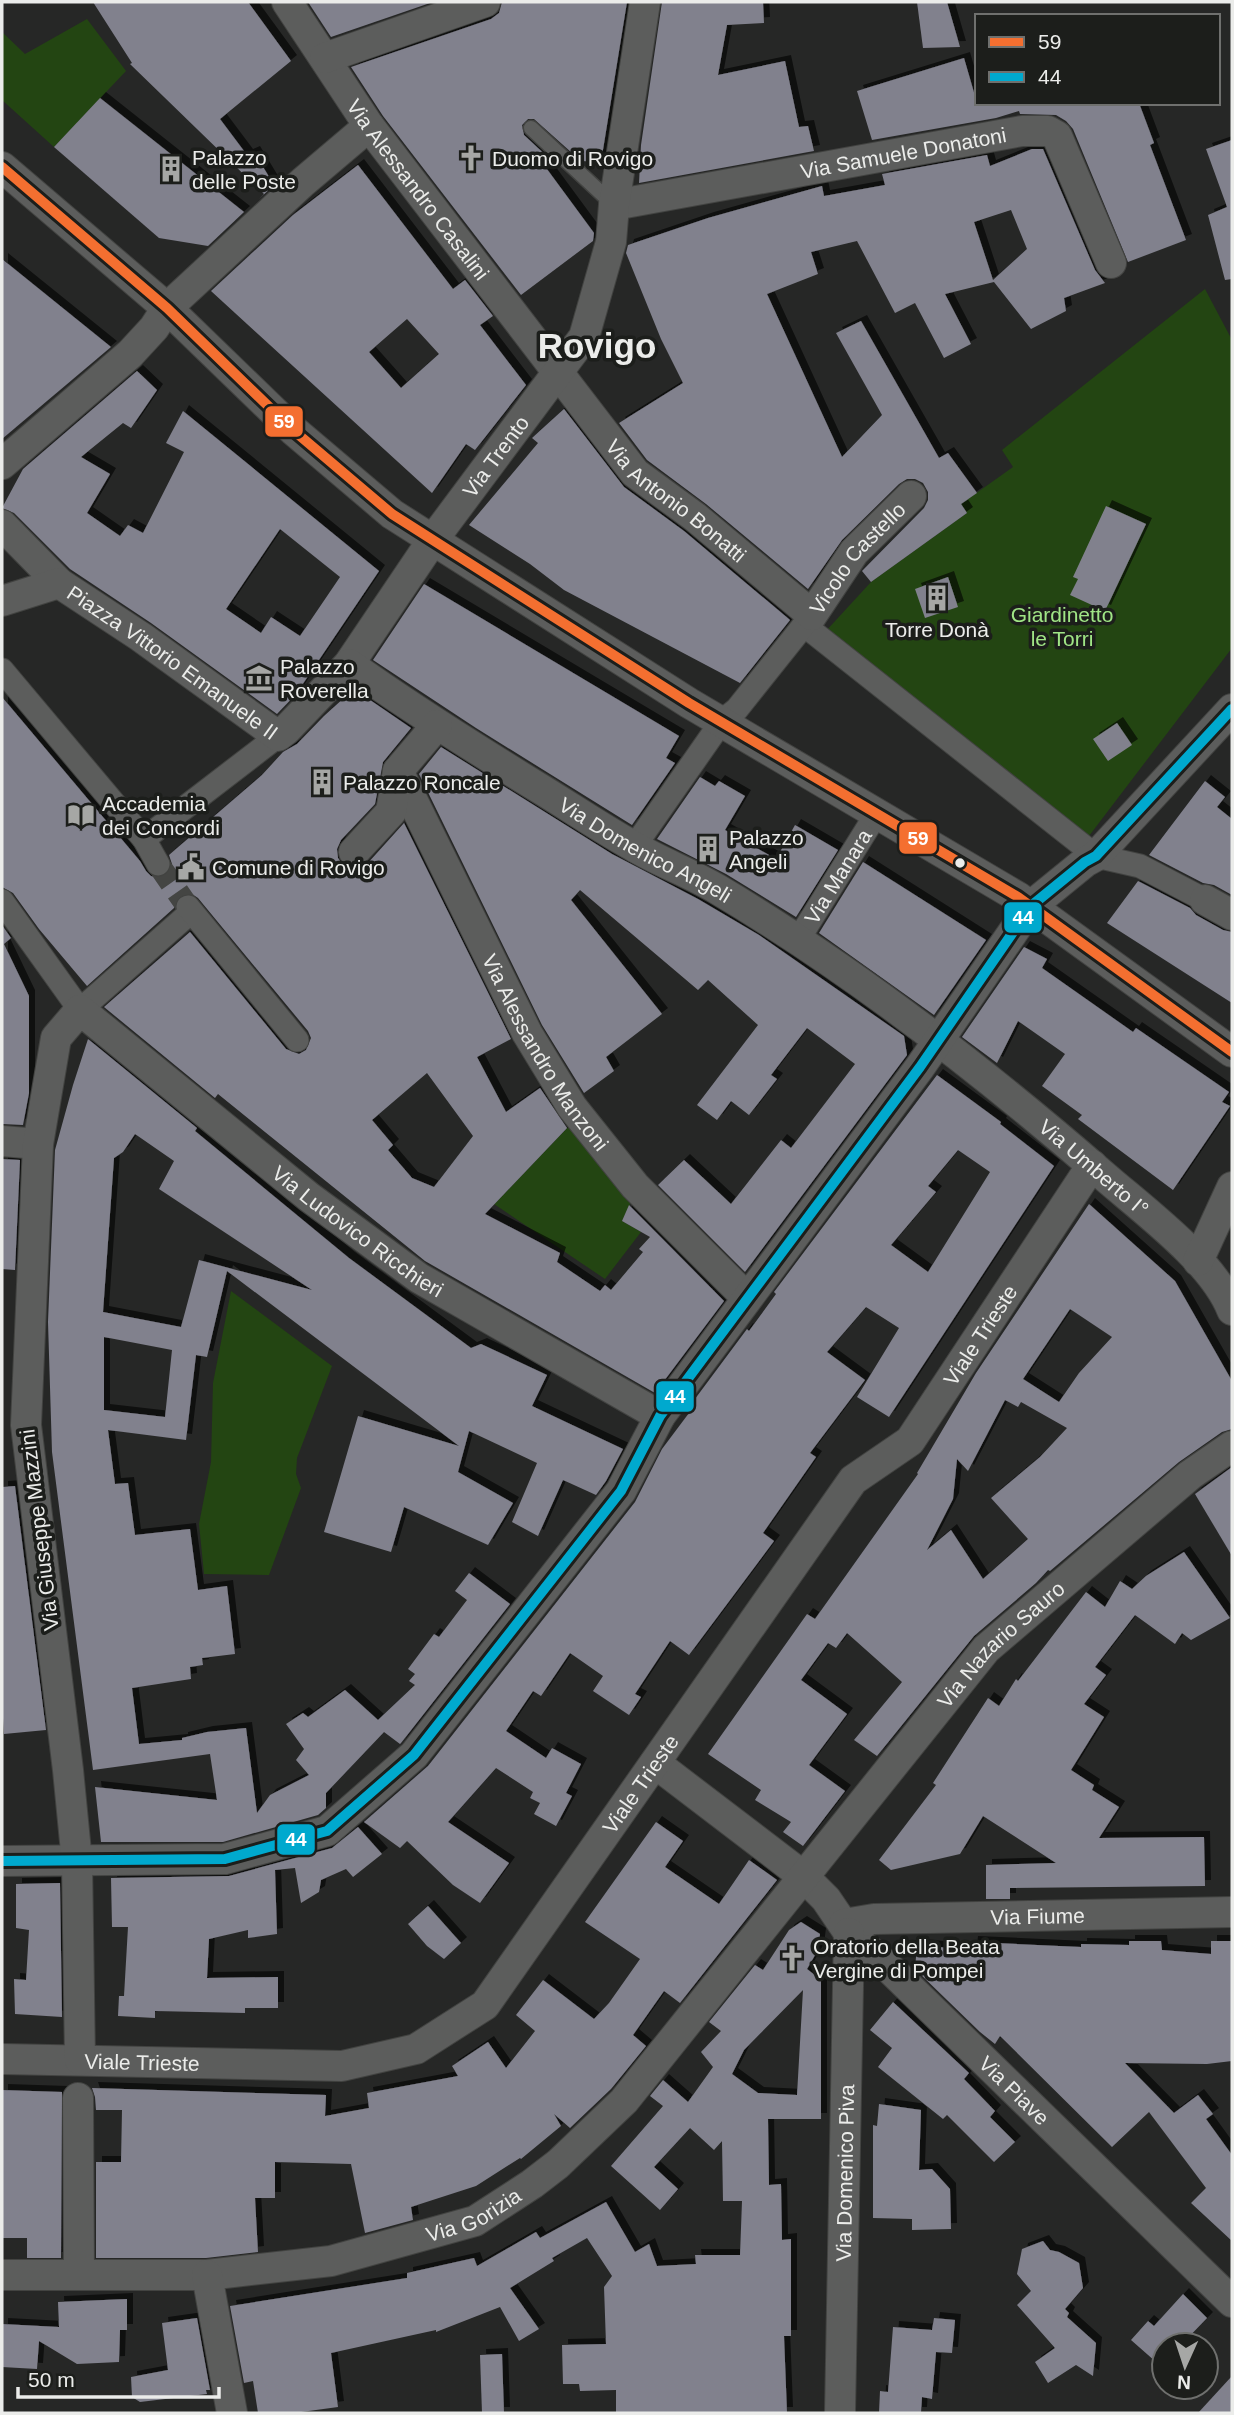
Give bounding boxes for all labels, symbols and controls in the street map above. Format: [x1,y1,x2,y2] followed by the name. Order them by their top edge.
[975,14,1220,105] legend
[1038,30,1061,53] text: 59
[1038,65,1062,88] text: 44
[343,95,494,284] street label: Via Alessandro Casalini
[799,123,1008,182] street label: Via Samuele Donatoni
[456,143,486,173] church icon: Duomo di Rovigo
[192,146,296,193] place label: Palazzo delle Poste
[492,147,653,170] place label: Duomo di Rovigo
[156,154,186,184] building icon: Palazzo delle Poste
[538,326,656,365] district label: Rovigo
[264,405,304,438] line badge: 59
[273,411,295,432] text: 59
[458,411,533,501] street label: Via Trento
[602,435,751,566] street label: Via Antonio Bonatti
[805,497,910,618] street label: Vicolo Castello
[63,580,283,744] street label: Piazza Vittorio Emanuele II
[922,583,952,613] building icon: Torre Donà
[1011,603,1113,650] park label: Giardinetto le Torri
[885,618,989,641] place label: Torre Donà
[280,655,369,702] place label: Palazzo Roverella
[244,663,274,693] museum icon: Palazzo Roverella
[307,767,337,797] building icon: Palazzo Roncale
[343,771,501,794] place label: Palazzo Roncale
[102,792,220,839] place label: Accademia dei Concordi
[555,792,736,907] street label: Via Domenico Angeli
[66,800,96,830] library icon: Accademia dei Concordi
[898,821,938,855] line badge: 59
[800,825,876,928] street label: Via Manara
[729,826,804,873] place label: Palazzo Angeli
[907,828,929,849] text: 59
[693,834,723,864] building icon: Palazzo Angeli
[176,852,206,882] public building icon: Comune di Rovigo
[212,856,385,879] place label: Comune di Rovigo
[953,856,967,870] unlabelled marker
[1003,901,1043,934] line badge: 44
[1012,907,1034,928] text: 44
[478,950,613,1155] street label: Via Alessandro Manzoni
[1035,1114,1153,1220] street label: Via Umberto I°
[268,1161,448,1301] street label: Via Ludovico Ricchieri
[939,1281,1021,1389] street label: Viale Trieste
[655,1380,695,1413] line badge: 44
[664,1386,686,1407] text: 44
[15,1428,63,1632] street label: Via Giuseppe Mazzini
[932,1576,1069,1712] street label: Via Nazario Sauro
[598,1730,683,1838] street label: Viale Trieste
[276,1823,316,1856] line badge: 44
[285,1829,307,1850] text: 44
[990,1903,1085,1928] street label: Via Fiume
[813,1935,1000,1982] place label: Oratorio della Beata Vergine di Pompei
[777,1943,807,1973] church icon: Oratorio della Beata Vergine di Pompei
[84,2049,200,2075] street label: Viale Trieste
[975,2051,1054,2129] street label: Via Piave
[831,2084,858,2262] street label: Via Domenico Piva
[423,2183,525,2246] street label: Via Gorizia
[1150,2331,1220,2401] north arrow
[18,2356,219,2400] scale bar
[28,2368,75,2391] text: 50 m
[1177,2372,1192,2393] text: N

